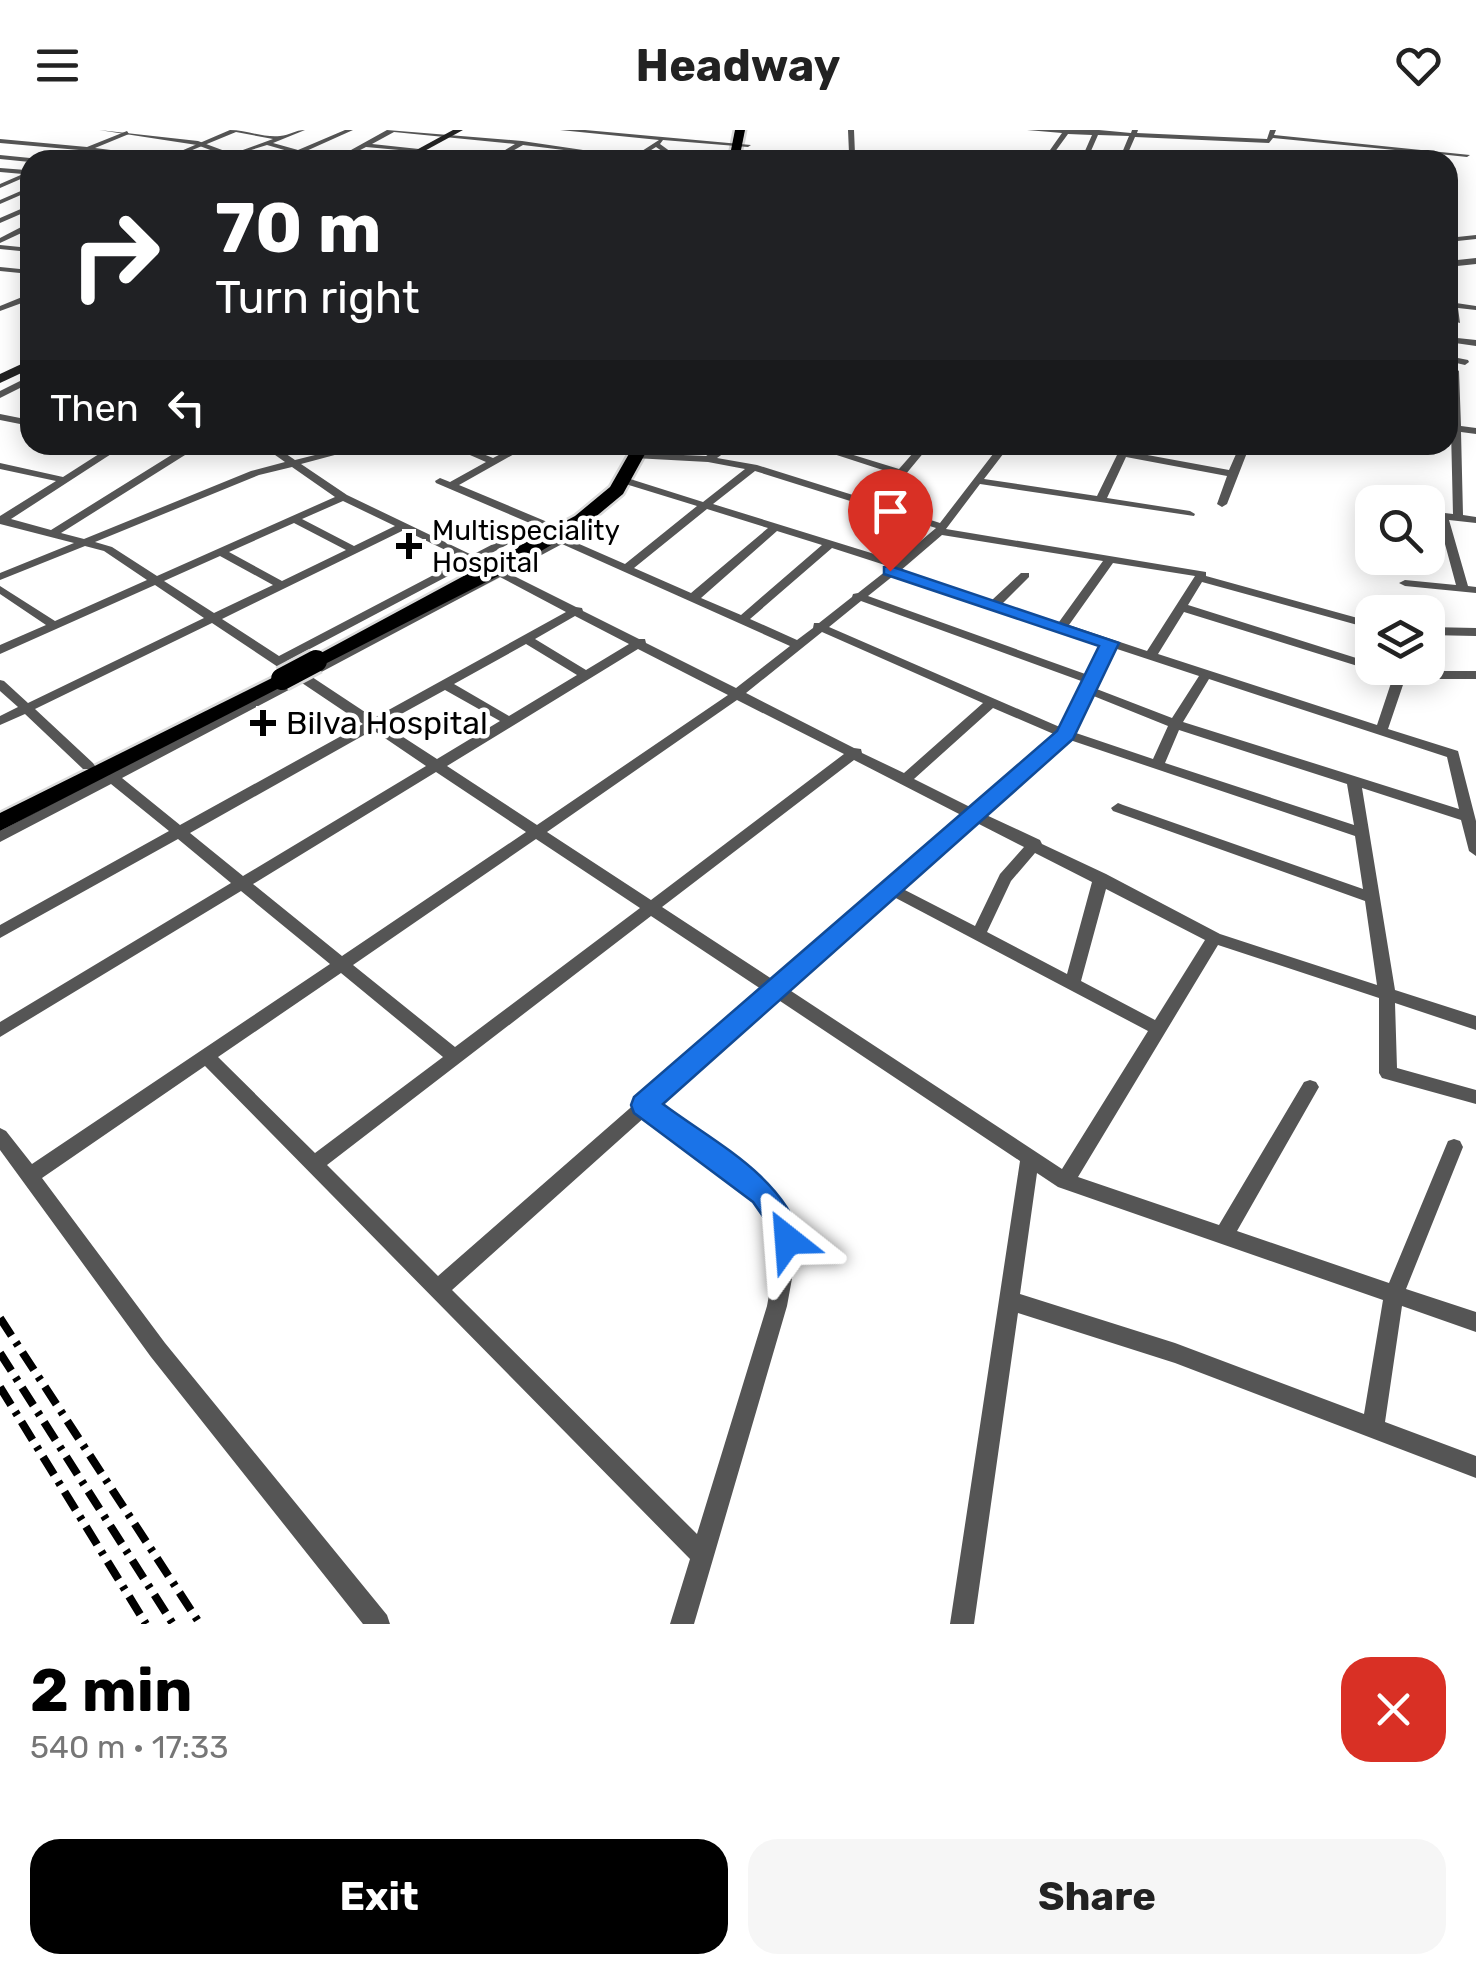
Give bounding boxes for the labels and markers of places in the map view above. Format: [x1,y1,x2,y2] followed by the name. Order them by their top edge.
[848,469,933,572] pin
[432,514,620,579] place label: Multispeciality Hospital
[396,533,422,559] marker: Multispeciality Hospital
[286,704,488,742] place label: Bilva Hospital
[250,710,276,736] marker: Bilva Hospital

